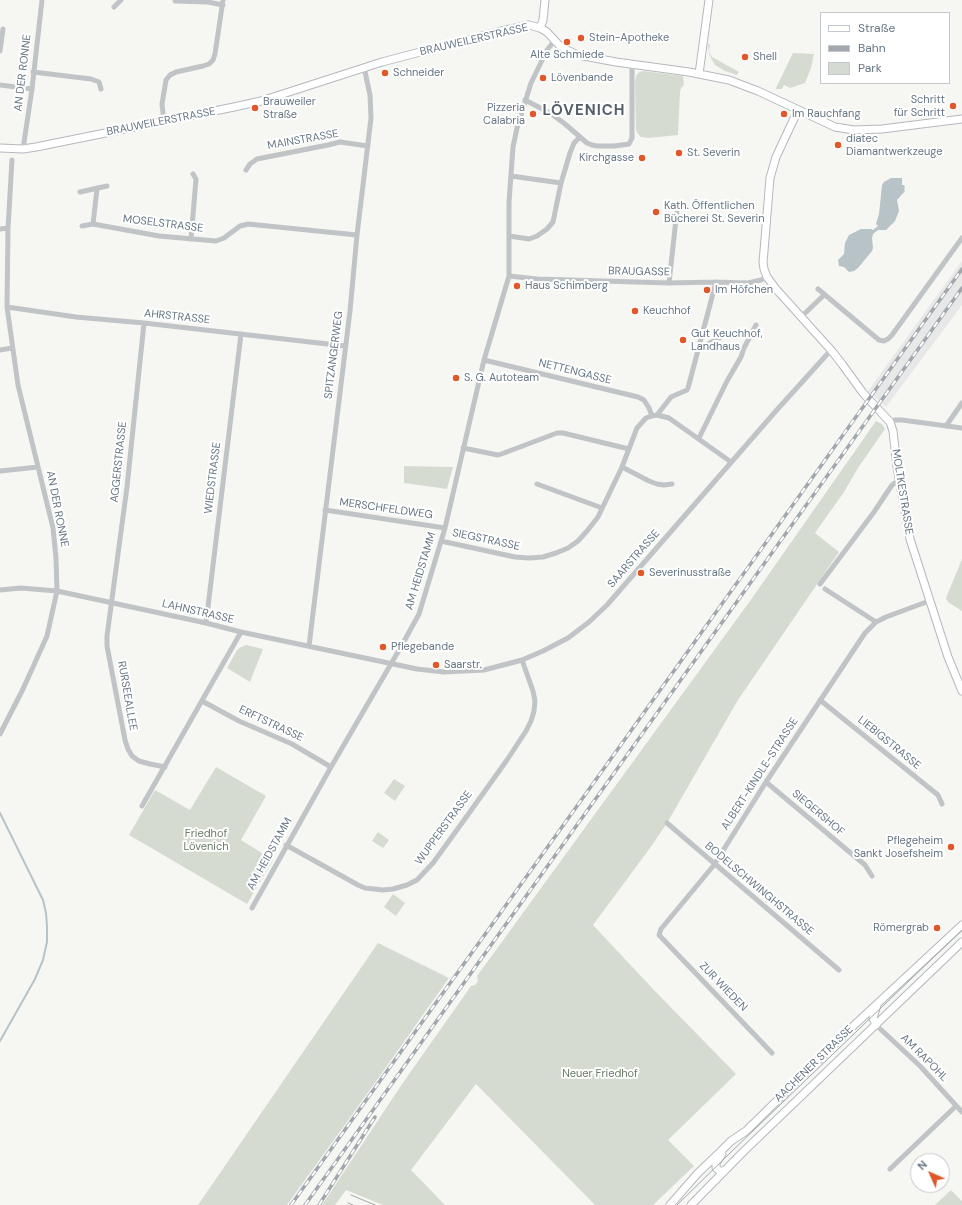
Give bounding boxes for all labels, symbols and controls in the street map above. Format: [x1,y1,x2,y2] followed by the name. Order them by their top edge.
[820,12,950,84] legend
[858,20,895,36] text: Straße
[419,21,529,59] street label: BRAUWEILERSTRASSE
[589,31,669,45] place label: Stein-Apotheke
[576,33,586,43] marker: Stein-Apotheke
[12,34,34,112] street label: AN DER RONNE
[562,37,572,47] marker: Alte Schmiede
[858,40,886,56] text: Bahn
[530,48,604,62] place label: Alte Schmiede
[753,50,777,64] place label: Shell
[740,52,750,62] marker: Shell
[858,60,882,76] text: Park
[393,66,444,80] place label: Schneider
[380,68,390,78] marker: Schneider
[551,71,613,85] place label: Lövenbande
[538,73,548,83] marker: Lövenbande
[894,93,945,119] place label: Schritt für Schritt
[263,95,316,121] place label: Brauweiler Straße
[483,101,525,127] place label: Pizzeria Calabria
[948,101,958,111] marker: Schritt für Schritt
[543,102,625,120] district label: LÖVENICH
[250,103,260,113] marker: Brauweiler Straße
[106,105,216,139] street label: BRAUWEILERSTRASSE
[792,107,861,121] place label: Im Rauchfang
[528,109,538,119] marker: Pizzeria Calabria
[779,109,789,119] marker: Im Rauchfang
[266,127,340,153] street label: MAINSTRASSE
[846,132,942,158] place label: diatec Diamantwerkzeuge
[833,140,843,150] marker: diatec Diamantwerkzeuge
[687,146,740,160] place label: St. Severin
[674,148,684,158] marker: St. Severin
[579,151,634,165] place label: Kirchgasse
[637,153,647,163] marker: Kirchgasse
[664,199,764,225] place label: Kath. Öffentlichen Bücherei St. Severin
[651,207,661,217] marker: Kath. Öffentlichen Bücherei St. Severin
[122,213,204,235] street label: MOSELSTRASSE
[608,265,670,279] street label: BRAUGASSE
[525,279,608,293] place label: Haus Schimberg
[512,281,522,291] marker: Haus Schimberg
[715,283,773,297] place label: Im Höfchen
[702,285,712,295] marker: Im Höfchen
[643,304,691,318] place label: Keuchhof
[630,306,640,316] marker: Keuchhof
[143,307,211,327] street label: AHRSTRASSE
[322,310,346,400] street label: SPITZANGERWEG
[691,327,763,353] place label: Gut Keuchhof, Landhaus
[678,335,688,345] marker: Gut Keuchhof, Landhaus
[537,357,613,387] street label: NETTENGASSE
[464,371,539,385] place label: S. G. Autoteam
[451,373,461,383] marker: S. G. Autoteam
[108,421,130,503] street label: AGGERSTRASSE
[202,441,224,515] street label: WIEDSTRASSE
[889,448,915,536] street label: MOLTKESTRASSE
[43,470,71,548] street label: AN DER RONNE
[338,496,434,522] street label: MERSCHFELDWEG
[451,526,521,554] street label: SIEGSTRASSE
[605,527,663,591] street label: SAARSTRASSE
[403,531,439,611] street label: AM HEIDSTAMM
[649,566,731,580] place label: Severinusstraße
[636,568,646,578] marker: Severinusstraße
[161,597,235,627] street label: LAHNSTRASSE
[391,640,454,654] place label: Pflegebande
[378,642,388,652] marker: Pflegebande
[444,658,482,672] place label: Saarstr.
[114,660,140,732] street label: RURSEEALLEE
[431,660,441,670] marker: Saarstr.
[237,703,305,745] street label: ERFTSTRASSE
[855,714,923,772] street label: LIEBIGSTRASSE
[719,715,801,833] street label: ALBERT-KINDLE-STRASSE
[789,787,847,839] street label: SIEGERSHOF
[413,788,475,868] street label: WUPPERSTRASSE
[245,816,295,892] street label: AM HEIDSTAMM
[183,827,229,853] park label: Friedhof Lövenich
[854,834,943,860] place label: Pflegeheim Sankt Josefsheim
[702,840,816,938] street label: BODELSCHWINGHSTRASSE
[946,842,956,852] marker: Pflegeheim Sankt Josefsheim
[873,921,929,935] place label: Römergrab
[932,923,942,933] marker: Römergrab
[696,960,750,1014] street label: ZUR WIEDEN
[772,1023,856,1105] street label: AACHENER STRASSE
[898,1032,950,1084] street label: AM RAPOHL
[562,1067,638,1081] park label: Neuer Friedhof
[910,1153,950,1193] north arrow
[914,1157,930,1173] text: N

